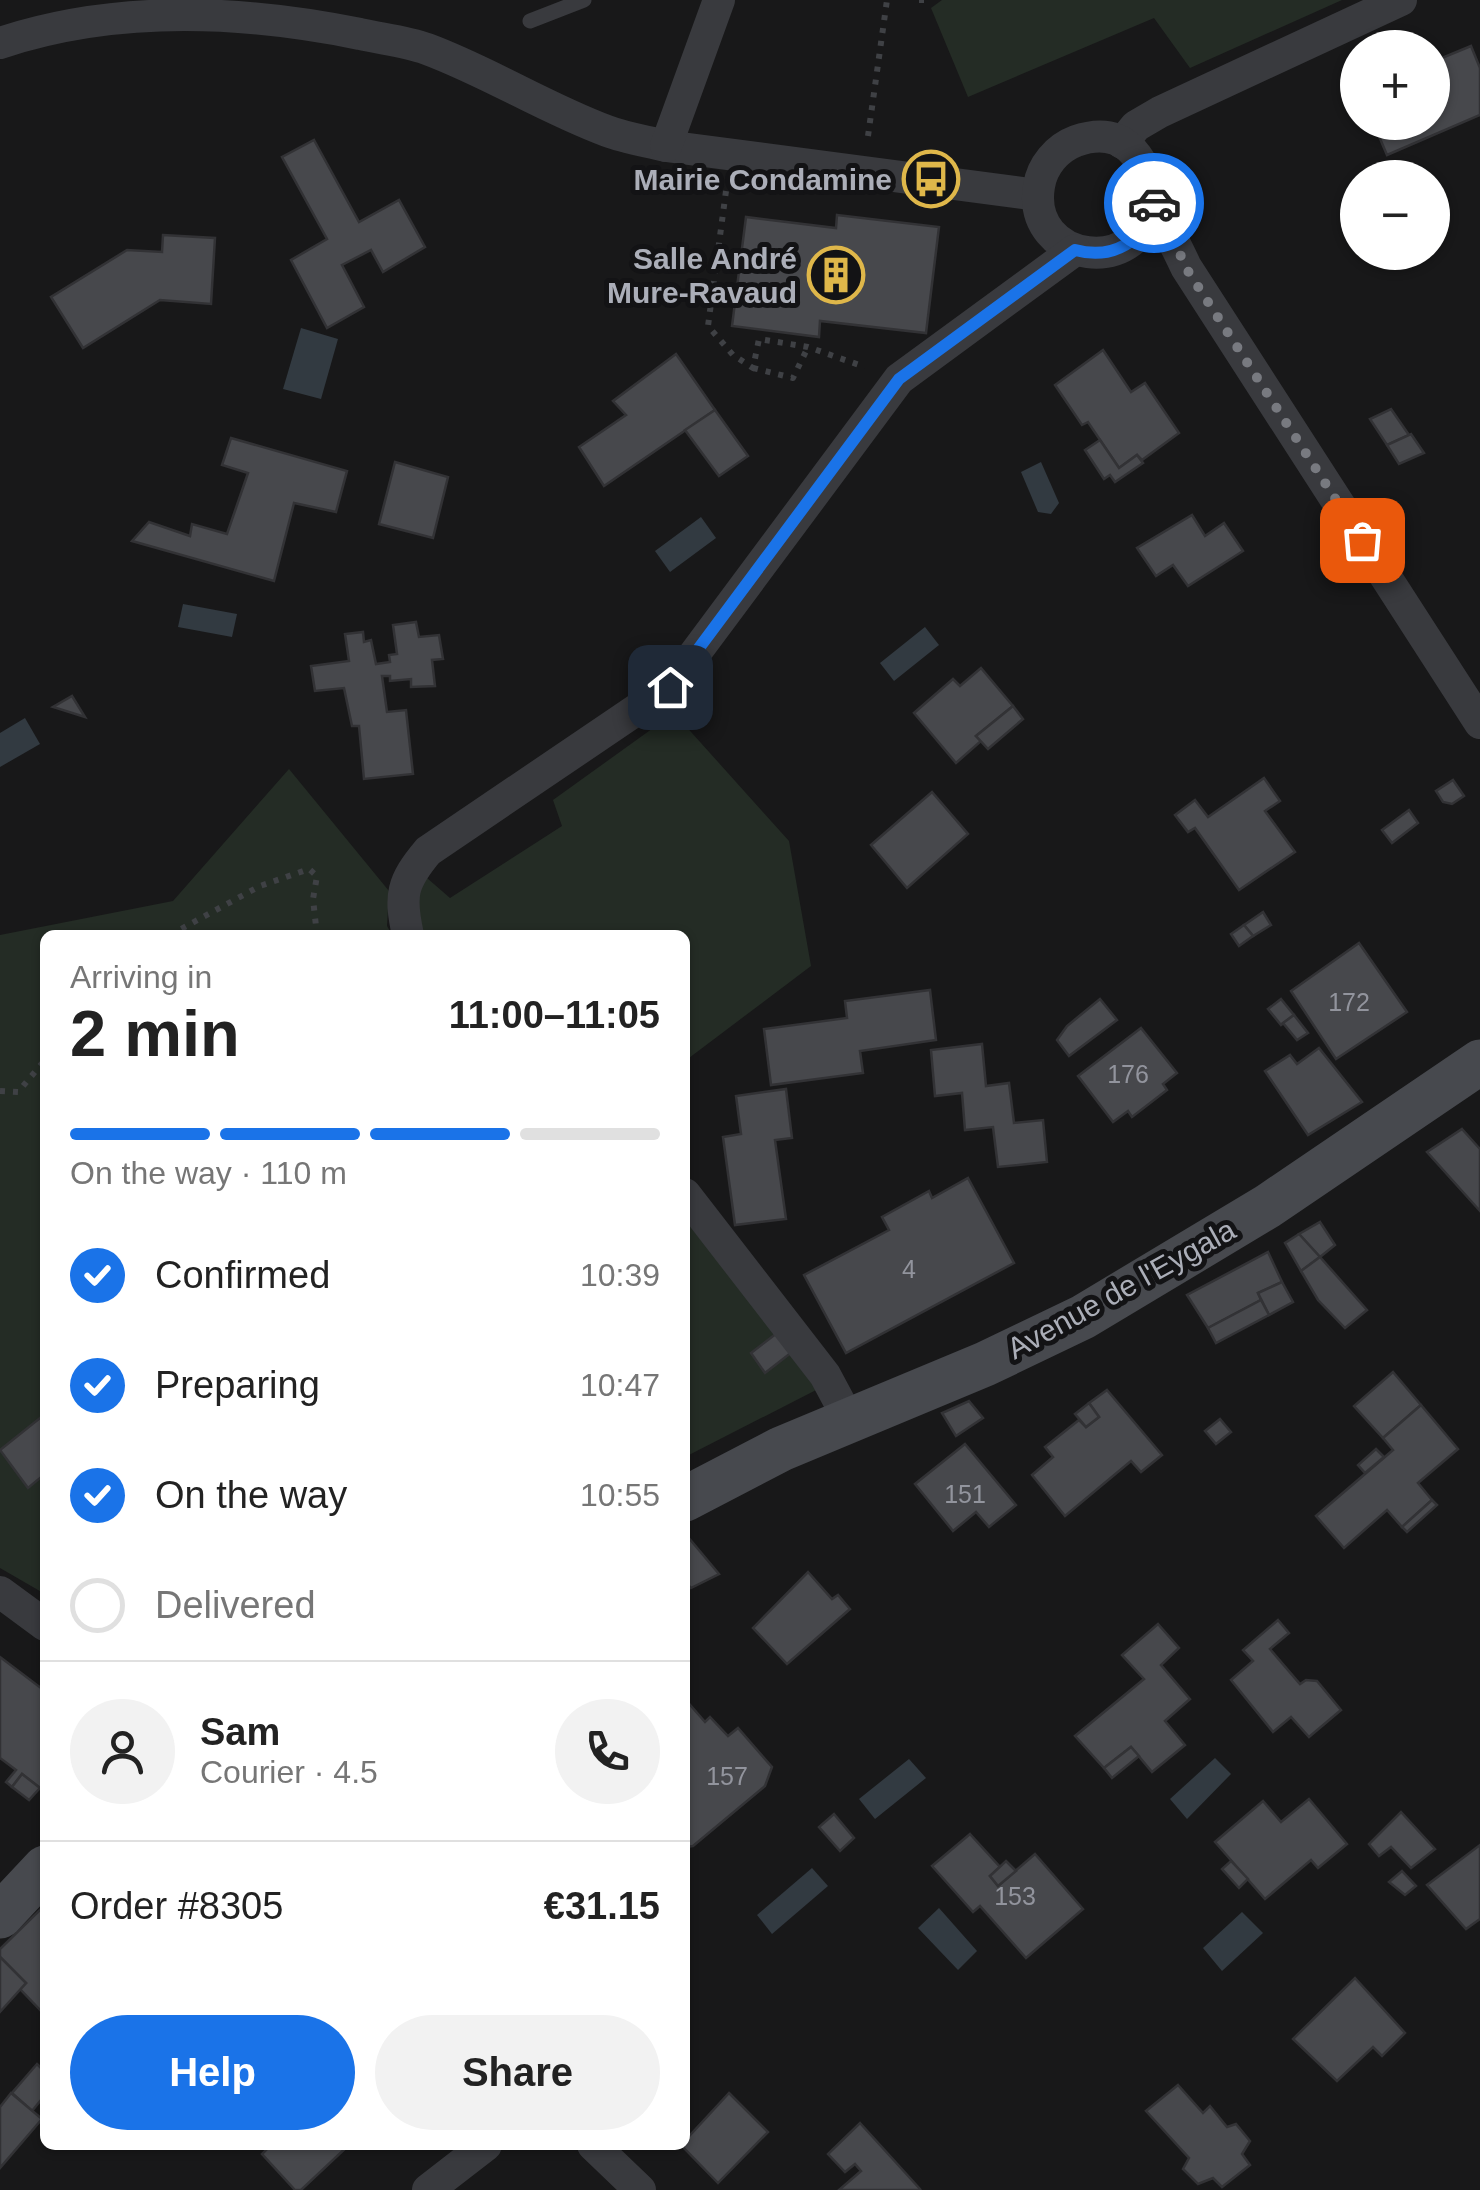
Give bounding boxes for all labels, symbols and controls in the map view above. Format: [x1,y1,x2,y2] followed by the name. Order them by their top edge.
[1340,30,1450,270] map controls
[1340,30,1450,140] button: +
[901,149,961,209] bus stop icon: Mairie Condamine
[1104,153,1204,253] courier
[1340,160,1450,270] button: −
[634,163,892,196] place label: Mairie Condamine
[1127,176,1182,231] icon: car
[607,242,797,309] place label: Salle André Mure-Ravaud
[806,245,866,305] building icon: Salle André Mure-Ravaud
[1320,498,1405,583] pin
[1335,513,1390,568] icon: bag
[628,645,713,730] pin
[643,660,698,715] icon: home
[70,959,212,995] text: Arriving in
[1328,988,1370,1016] house number: 172
[449,994,660,1036] text: 11:00–11:05
[70,997,240,1070] text: 2 min
[1107,1060,1149,1088] house number: 176
[70,1155,347,1191] text: On the way · 110 m
[1001,1213,1241,1365] street label: Avenue de l'Eygala
[70,1248,125,1303] icon: check
[155,1254,330,1296] text: Confirmed
[902,1255,916,1283] house number: 4
[580,1257,660,1293] text: 10:39
[70,1358,125,1413] icon: check
[155,1364,320,1406] text: Preparing
[580,1367,660,1403] text: 10:47
[70,1468,125,1523] icon: check
[155,1474,347,1516] text: On the way
[580,1477,660,1513] text: 10:55
[944,1480,986,1508] house number: 151
[155,1584,316,1626] text: Delivered
[70,1699,175,1804] button: person
[555,1699,660,1804] button: phone
[200,1711,280,1753] text: Sam
[200,1754,378,1790] text: Courier · 4.5
[706,1762,748,1790] house number: 157
[994,1882,1036,1910] house number: 153
[70,1885,283,1927] text: Order #8305
[544,1885,660,1927] text: €31.15
[70,2015,355,2130] button: Help
[375,2015,660,2130] button: Share

